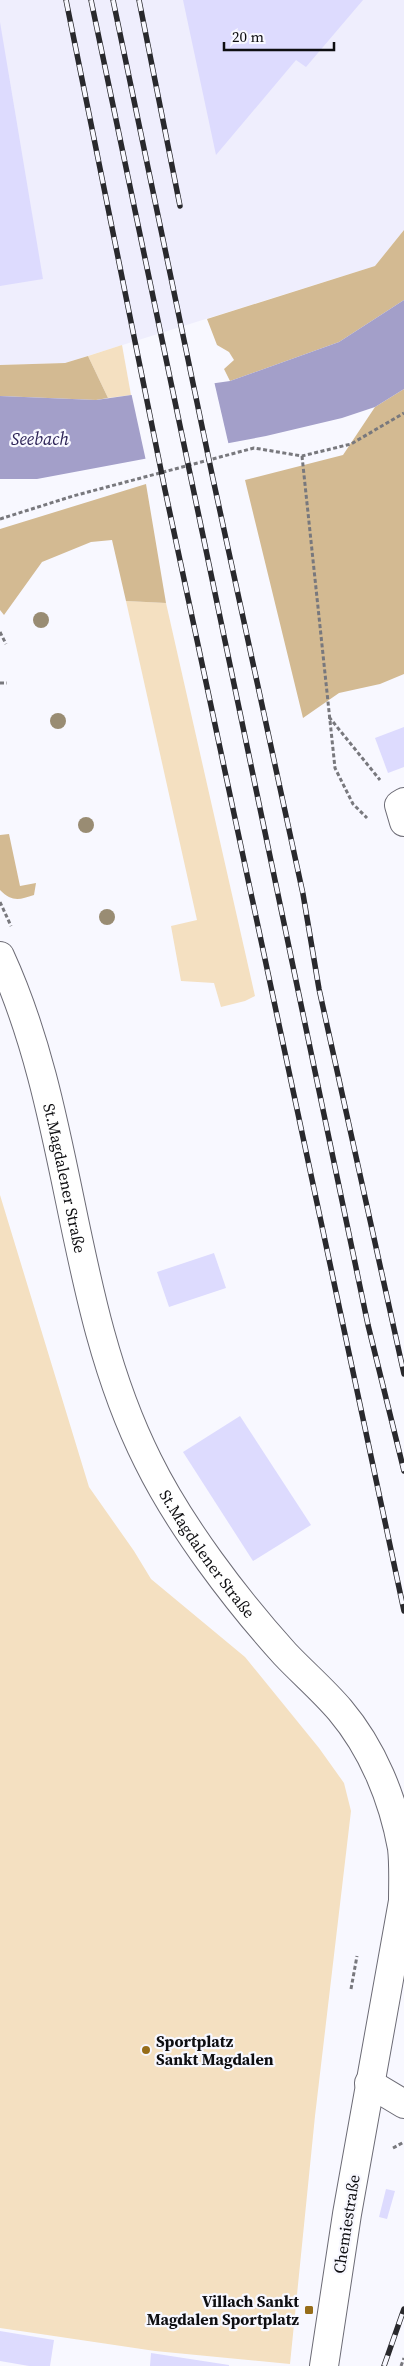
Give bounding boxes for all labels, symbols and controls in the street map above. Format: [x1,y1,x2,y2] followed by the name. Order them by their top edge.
[224,20,334,52] scale bar
[232,26,264,47] text: 20 m
[11,426,69,451] water label: Seebach
[38,1101,92,1255] street label: St.Magdalener Straße
[155,1485,260,1623] street label: St.Magdalener Straße
[156,2030,274,2070] place label: Sportplatz Sankt Magdalen
[140,2044,152,2056] marker: Sportplatz Sankt Magdalen
[327,2173,365,2275] street label: Chemiestraße
[146,2290,300,2330] place label: Villach Sankt Magdalen Sportplatz
[303,2304,315,2316] marker: Villach Sankt Magdalen Sportplatz

